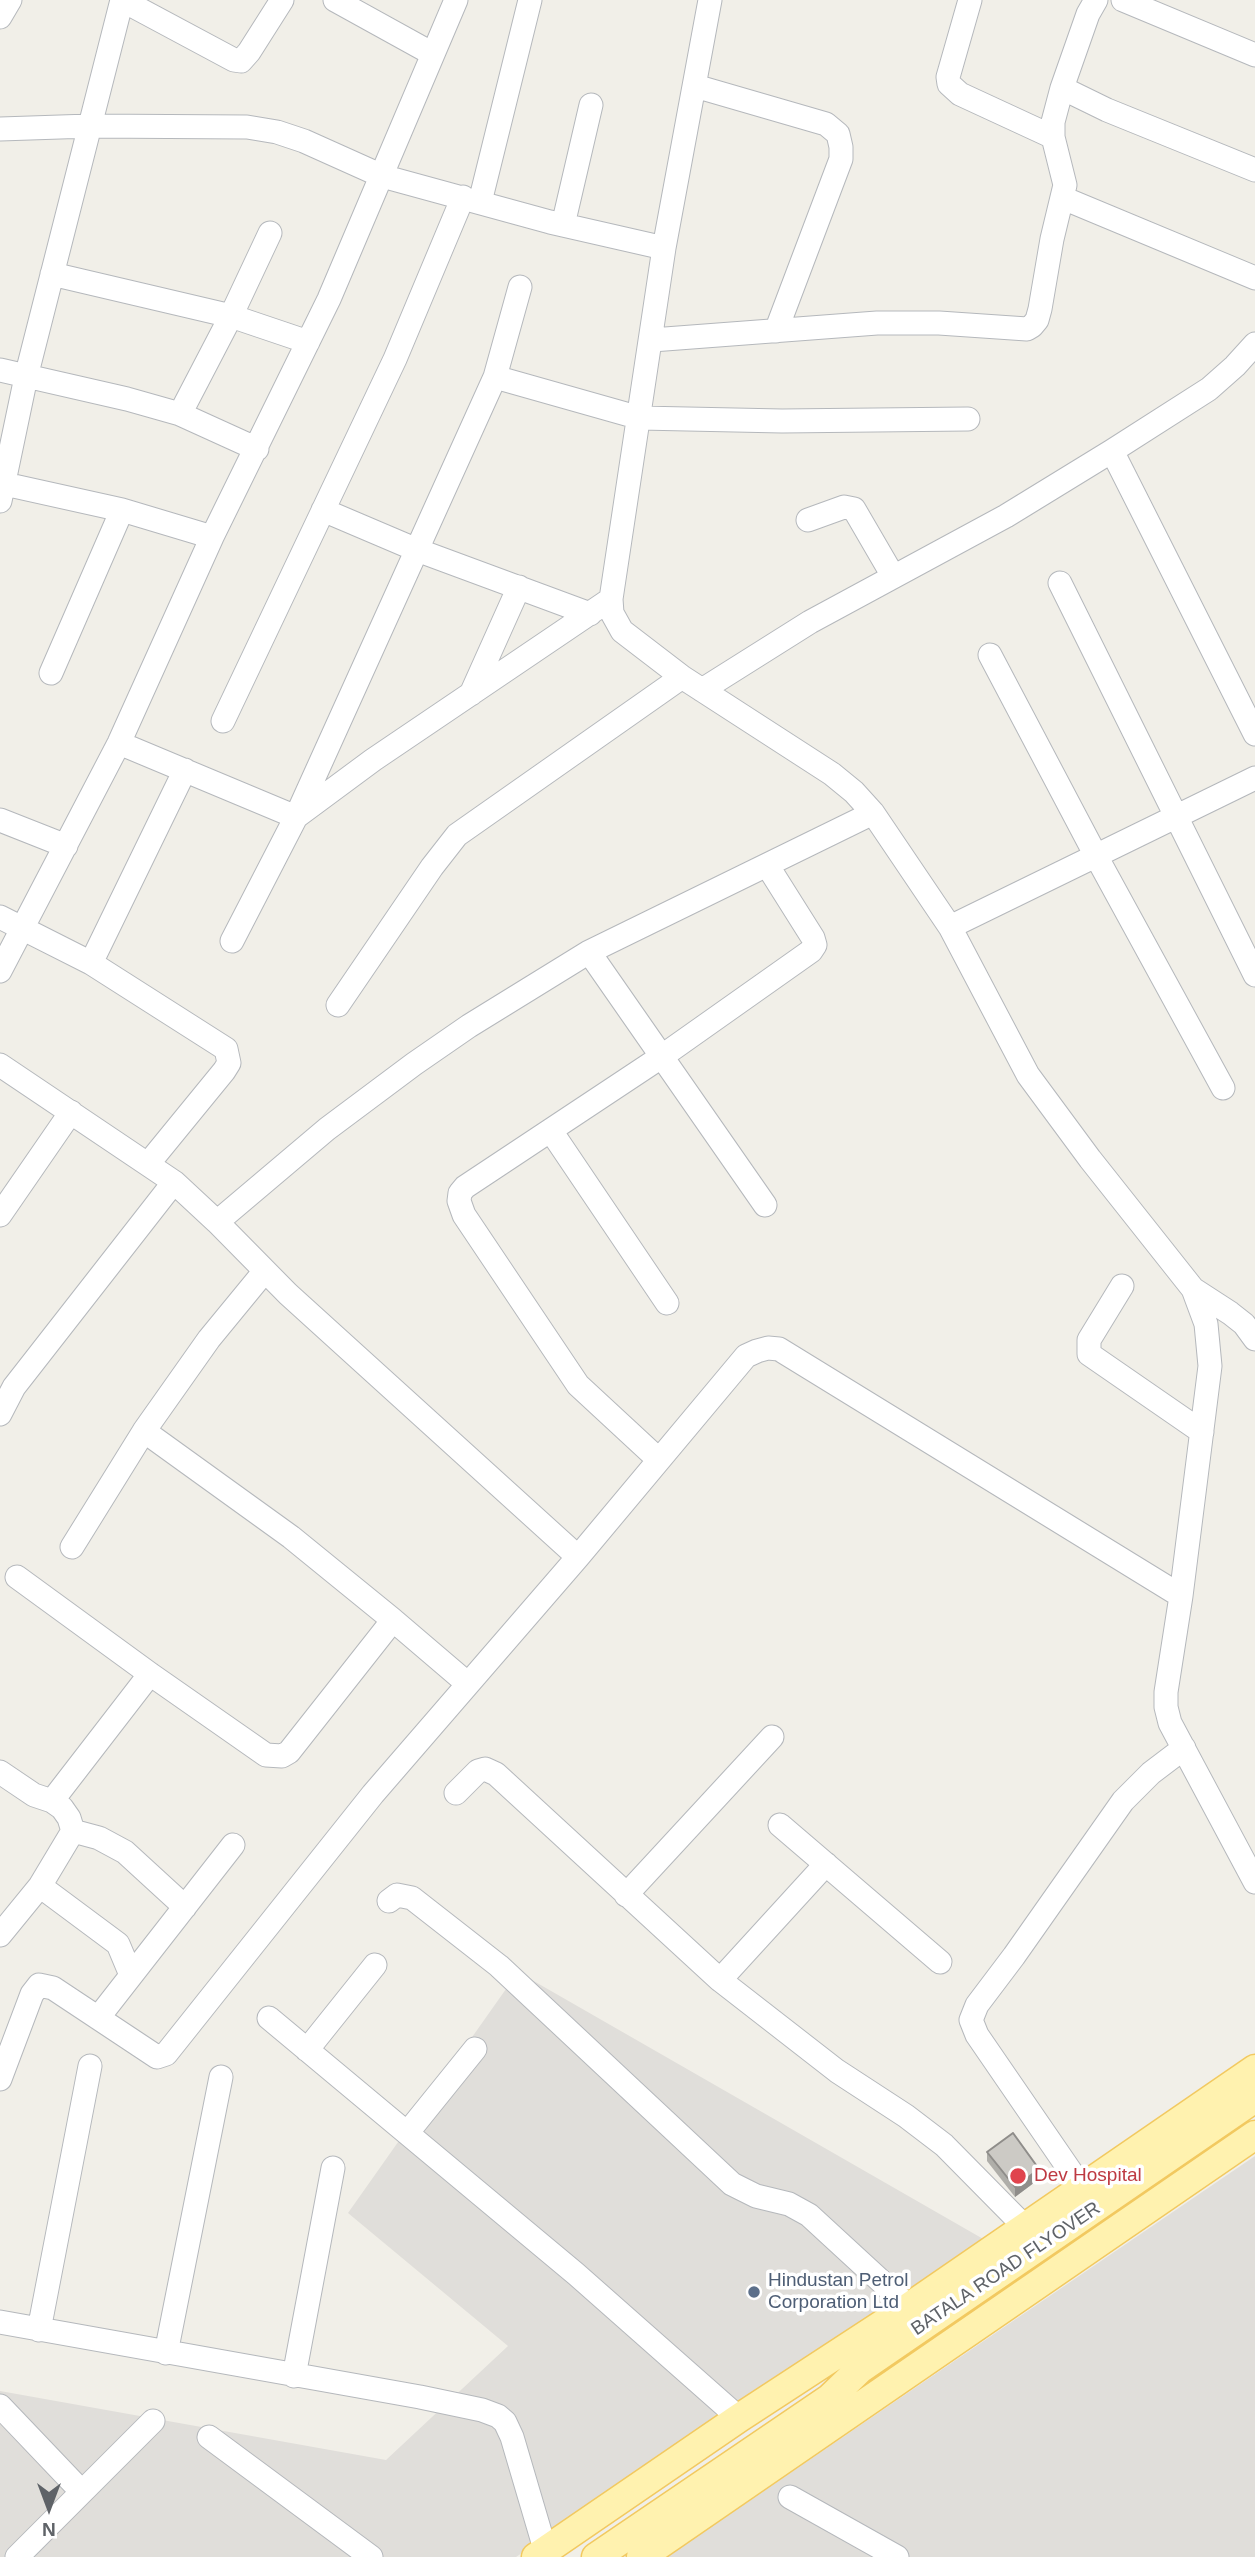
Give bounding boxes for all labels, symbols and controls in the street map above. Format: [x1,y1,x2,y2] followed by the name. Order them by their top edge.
[1034,2165,1142,2187] place label: Dev Hospital
[1008,2166,1028,2186] marker: Dev Hospital
[907,2197,1105,2341] street label: BATALA ROAD FLYOVER
[768,2270,908,2314] place label: Hindustan Petrol Corporation Ltd
[746,2284,762,2300] marker: Hindustan Petrol Corporation Ltd
[14,2473,84,2543] north arrow
[42,2519,56,2540] text: N

